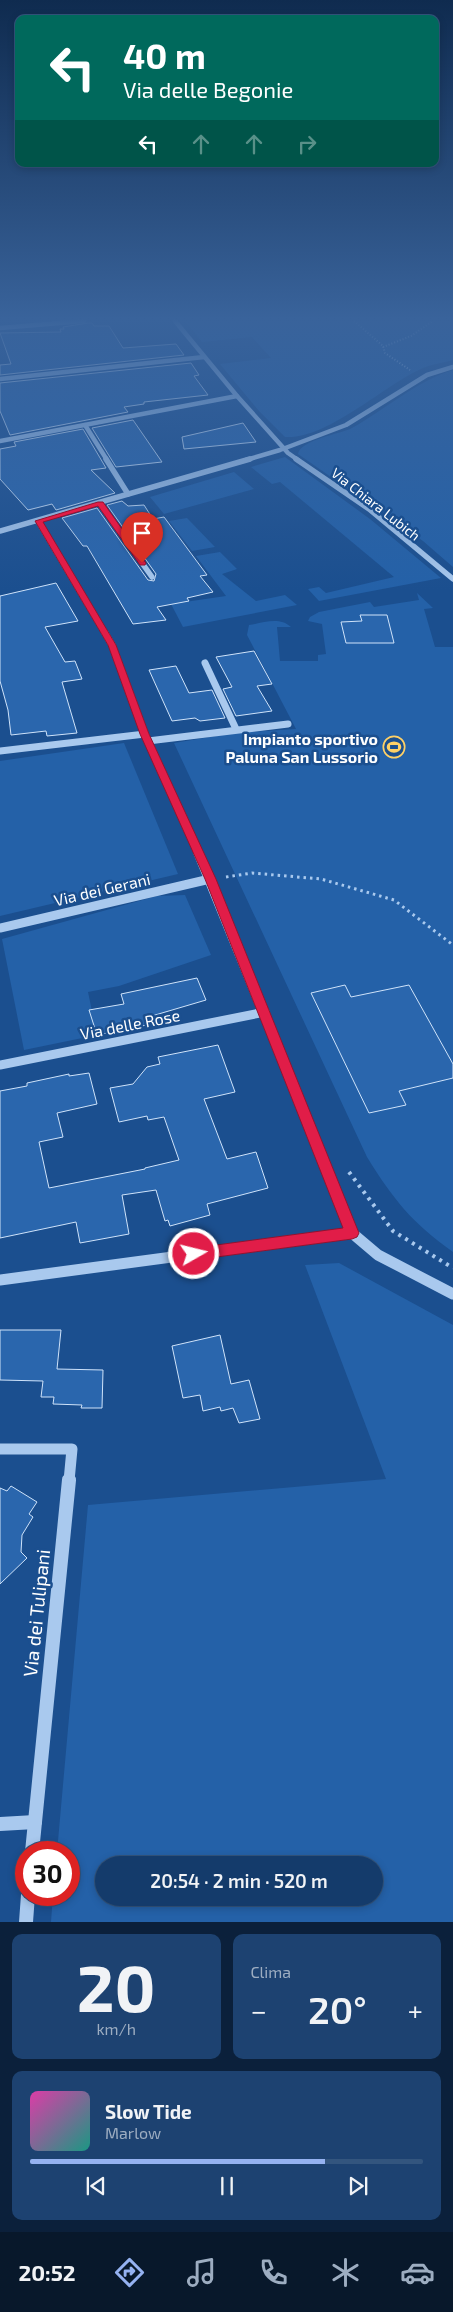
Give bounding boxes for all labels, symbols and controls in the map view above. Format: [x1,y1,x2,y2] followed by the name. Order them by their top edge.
[123,34,206,76] text: 40 m
[40,35,105,100] icon: left
[123,76,293,102] text: Via delle Begonie
[134,130,162,158] icon: left
[187,130,215,158] icon: ahead
[240,130,268,158] icon: ahead
[293,130,321,158] icon: right
[328,464,424,544] street label: Via Chiara Lubich
[121,512,163,563] pin
[128,519,156,547] icon: arrive
[225,729,378,766] place label: Impianto sportivo Paluna San Lussorio
[382,735,406,759] sports icon: Impianto sportivo Paluna San Lussorio
[52,869,152,909] street label: Via dei Gerani
[79,1005,181,1043] street label: Via delle Rose
[167,1227,219,1279] position arrow
[18,1548,54,1678] street label: Via dei Tulipani
[15,1841,80,1906] speed limit sign: 30
[150,1869,328,1892] text: 20:54 · 2 min · 520 m
[77,1947,156,2025] text: 20
[251,1962,291,1981] text: Clima
[308,1986,367,2032] text: 20°
[251,1993,267,2027] text: −
[408,1993,423,2027] text: +
[96,2019,136,2038] text: km/h
[105,2100,192,2123] text: Slow Tide
[105,2123,161,2142] text: Marlow
[82,2172,110,2200] icon: previous
[213,2172,241,2200] icon: pause
[344,2172,372,2200] icon: next
[112,2255,147,2290] icon: directions
[184,2255,219,2290] icon: music
[256,2255,291,2290] icon: phone
[328,2255,363,2290] icon: climate
[400,2255,435,2290] icon: car
[18,2259,76,2285] text: 20:52

